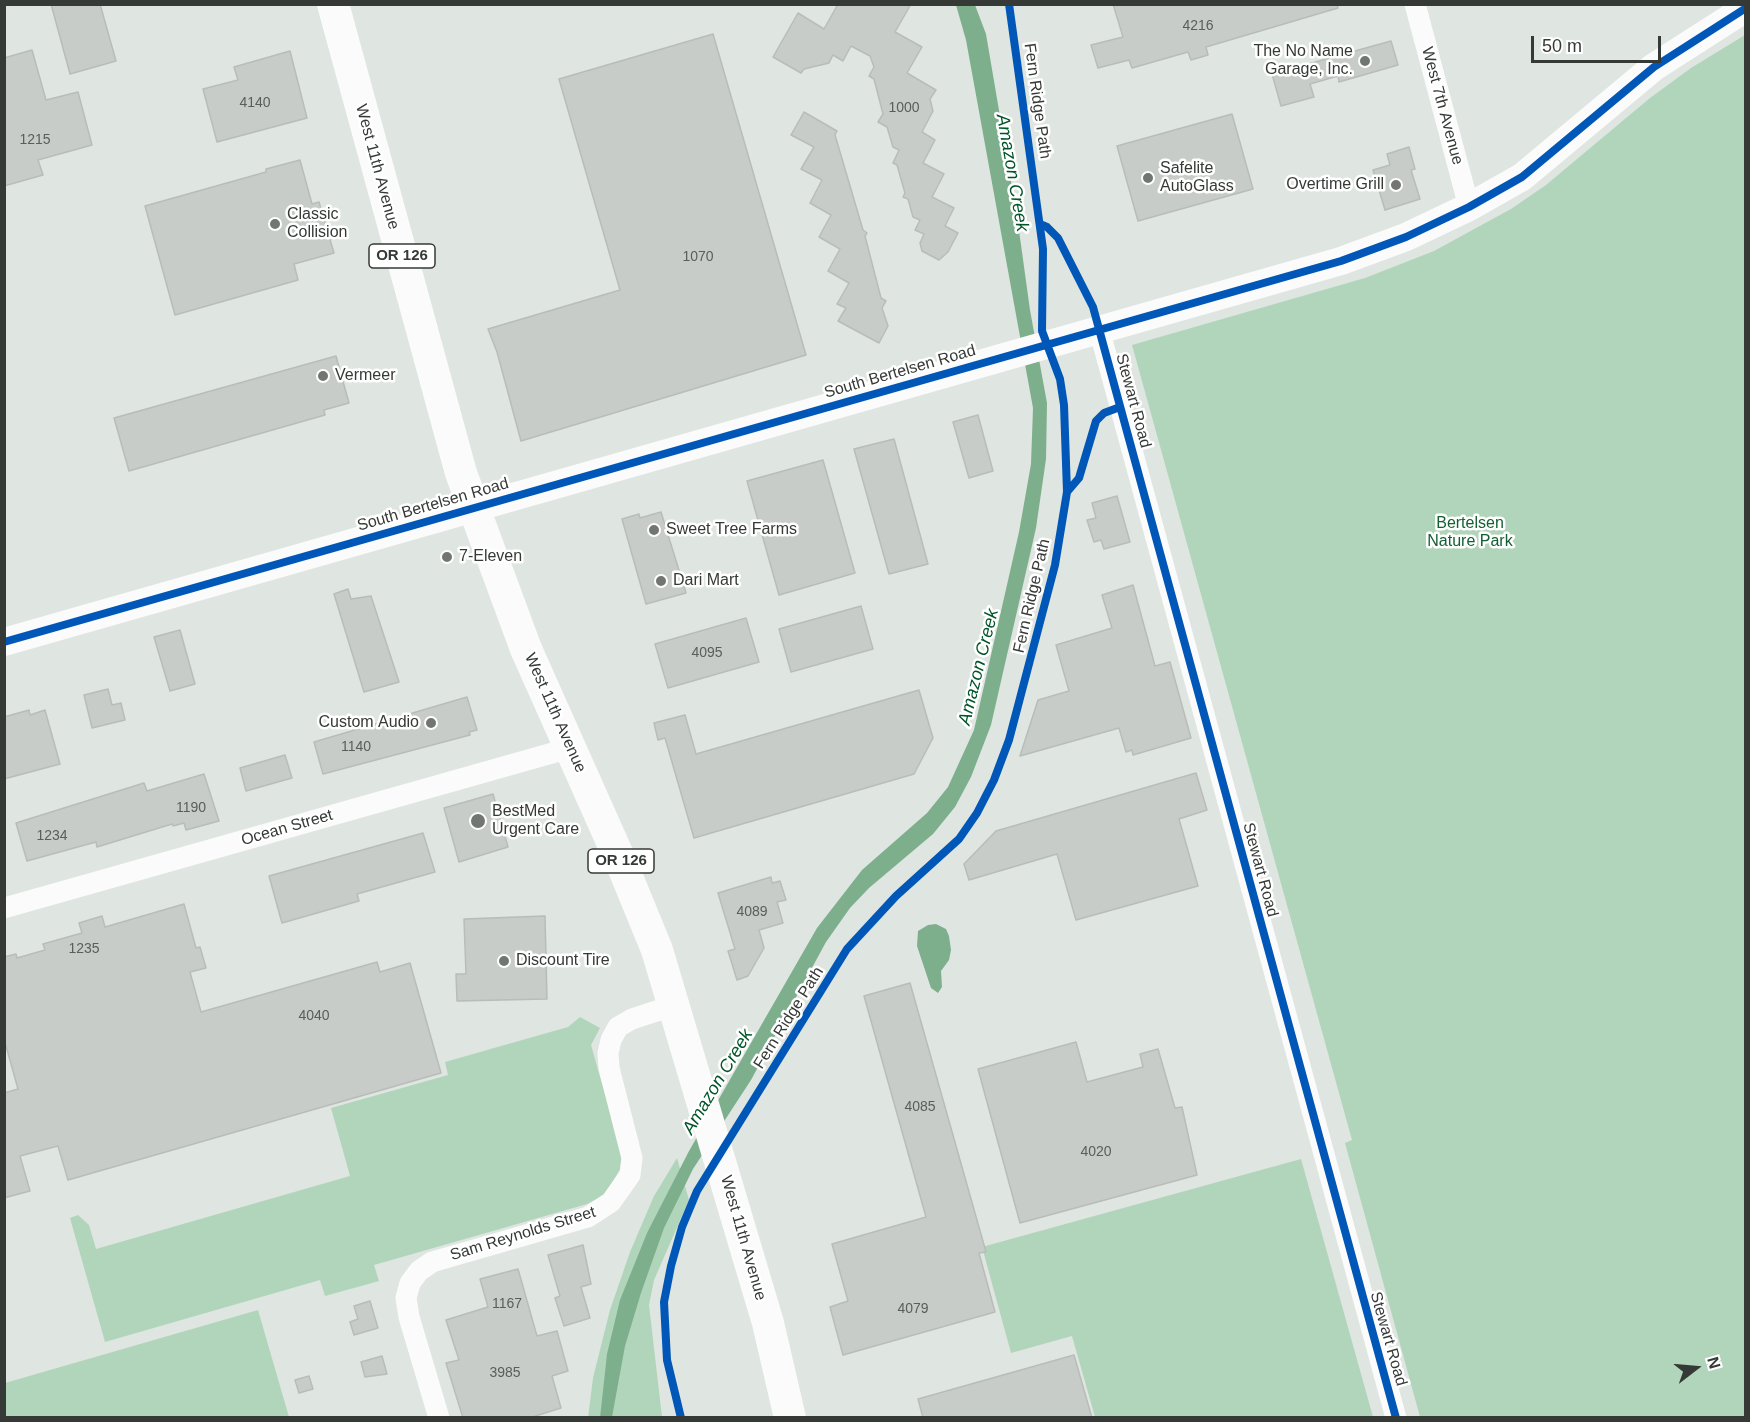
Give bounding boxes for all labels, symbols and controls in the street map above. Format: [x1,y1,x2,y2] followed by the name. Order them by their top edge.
[1182,18,1214,34] house number: 4216
[1534,24,1664,62] scale bar
[1542,36,1582,56] text: 50 m
[1019,42,1055,160] street label: Fern Ridge Path
[1253,42,1353,80] place label: The No Name Garage, Inc.
[1417,45,1467,167] street label: West 7th Avenue
[1358,54,1372,68] marker: The No Name Garage, Inc.
[239,95,271,111] house number: 4140
[888,100,920,116] house number: 1000
[351,102,403,232] street label: West 11th Avenue
[991,113,1033,233] water label: Amazon Creek
[19,132,51,148] house number: 1215
[1160,159,1234,197] place label: Safelite AutoGlass
[1141,171,1155,185] marker: Safelite AutoGlass
[1286,175,1384,195] place label: Overtime Grill
[1389,178,1403,192] marker: Overtime Grill
[287,205,347,243] place label: Classic Collision
[268,217,282,231] marker: Classic Collision
[369,244,435,268] road number: OR 126
[682,249,714,265] house number: 1070
[822,341,978,403] street label: South Bertelsen Road
[1111,352,1155,450] street label: Stewart Road
[335,366,395,386] place label: Vermeer
[316,369,330,383] marker: Vermeer
[355,474,511,536] street label: South Bertelsen Road
[1427,514,1513,552] park label: Bertelsen Nature Park
[666,520,797,540] place label: Sweet Tree Farms
[647,523,661,537] marker: Sweet Tree Farms
[1010,537,1054,655] street label: Fern Ridge Path
[459,547,522,567] place label: 7-Eleven
[440,550,454,564] marker: 7-Eleven
[673,571,739,591] place label: Dari Mart
[654,574,668,588] marker: Dari Mart
[954,607,1004,727] water label: Amazon Creek
[691,645,723,661] house number: 4095
[520,650,590,776] street label: West 11th Avenue
[319,713,419,733] place label: Custom Audio
[424,716,438,730] marker: Custom Audio
[341,739,371,755] house number: 1140
[176,800,206,816] house number: 1190
[492,802,579,840] place label: BestMed Urgent Care
[239,806,335,850] street label: Ocean Street
[469,812,487,830] marker: BestMed Urgent Care
[1238,821,1282,919] street label: Stewart Road
[36,828,68,844] house number: 1234
[588,849,654,873] road number: OR 126
[736,904,768,920] house number: 4089
[68,941,100,957] house number: 1235
[516,951,610,971] place label: Discount Tire
[497,954,511,968] marker: Discount Tire
[750,964,828,1072] street label: Fern Ridge Path
[298,1008,330,1024] house number: 4040
[678,1025,758,1139] water label: Amazon Creek
[904,1099,936,1115] house number: 4085
[1080,1144,1112,1160] house number: 4020
[716,1173,770,1303] street label: West 11th Avenue
[448,1203,598,1265] street label: Sam Reynolds Street
[1365,1290,1411,1388] street label: Stewart Road
[492,1296,522,1312] house number: 1167
[897,1301,929,1317] house number: 4079
[1666,1338,1726,1398] north arrow
[1704,1355,1724,1371] text: N
[489,1365,521,1381] house number: 3985

